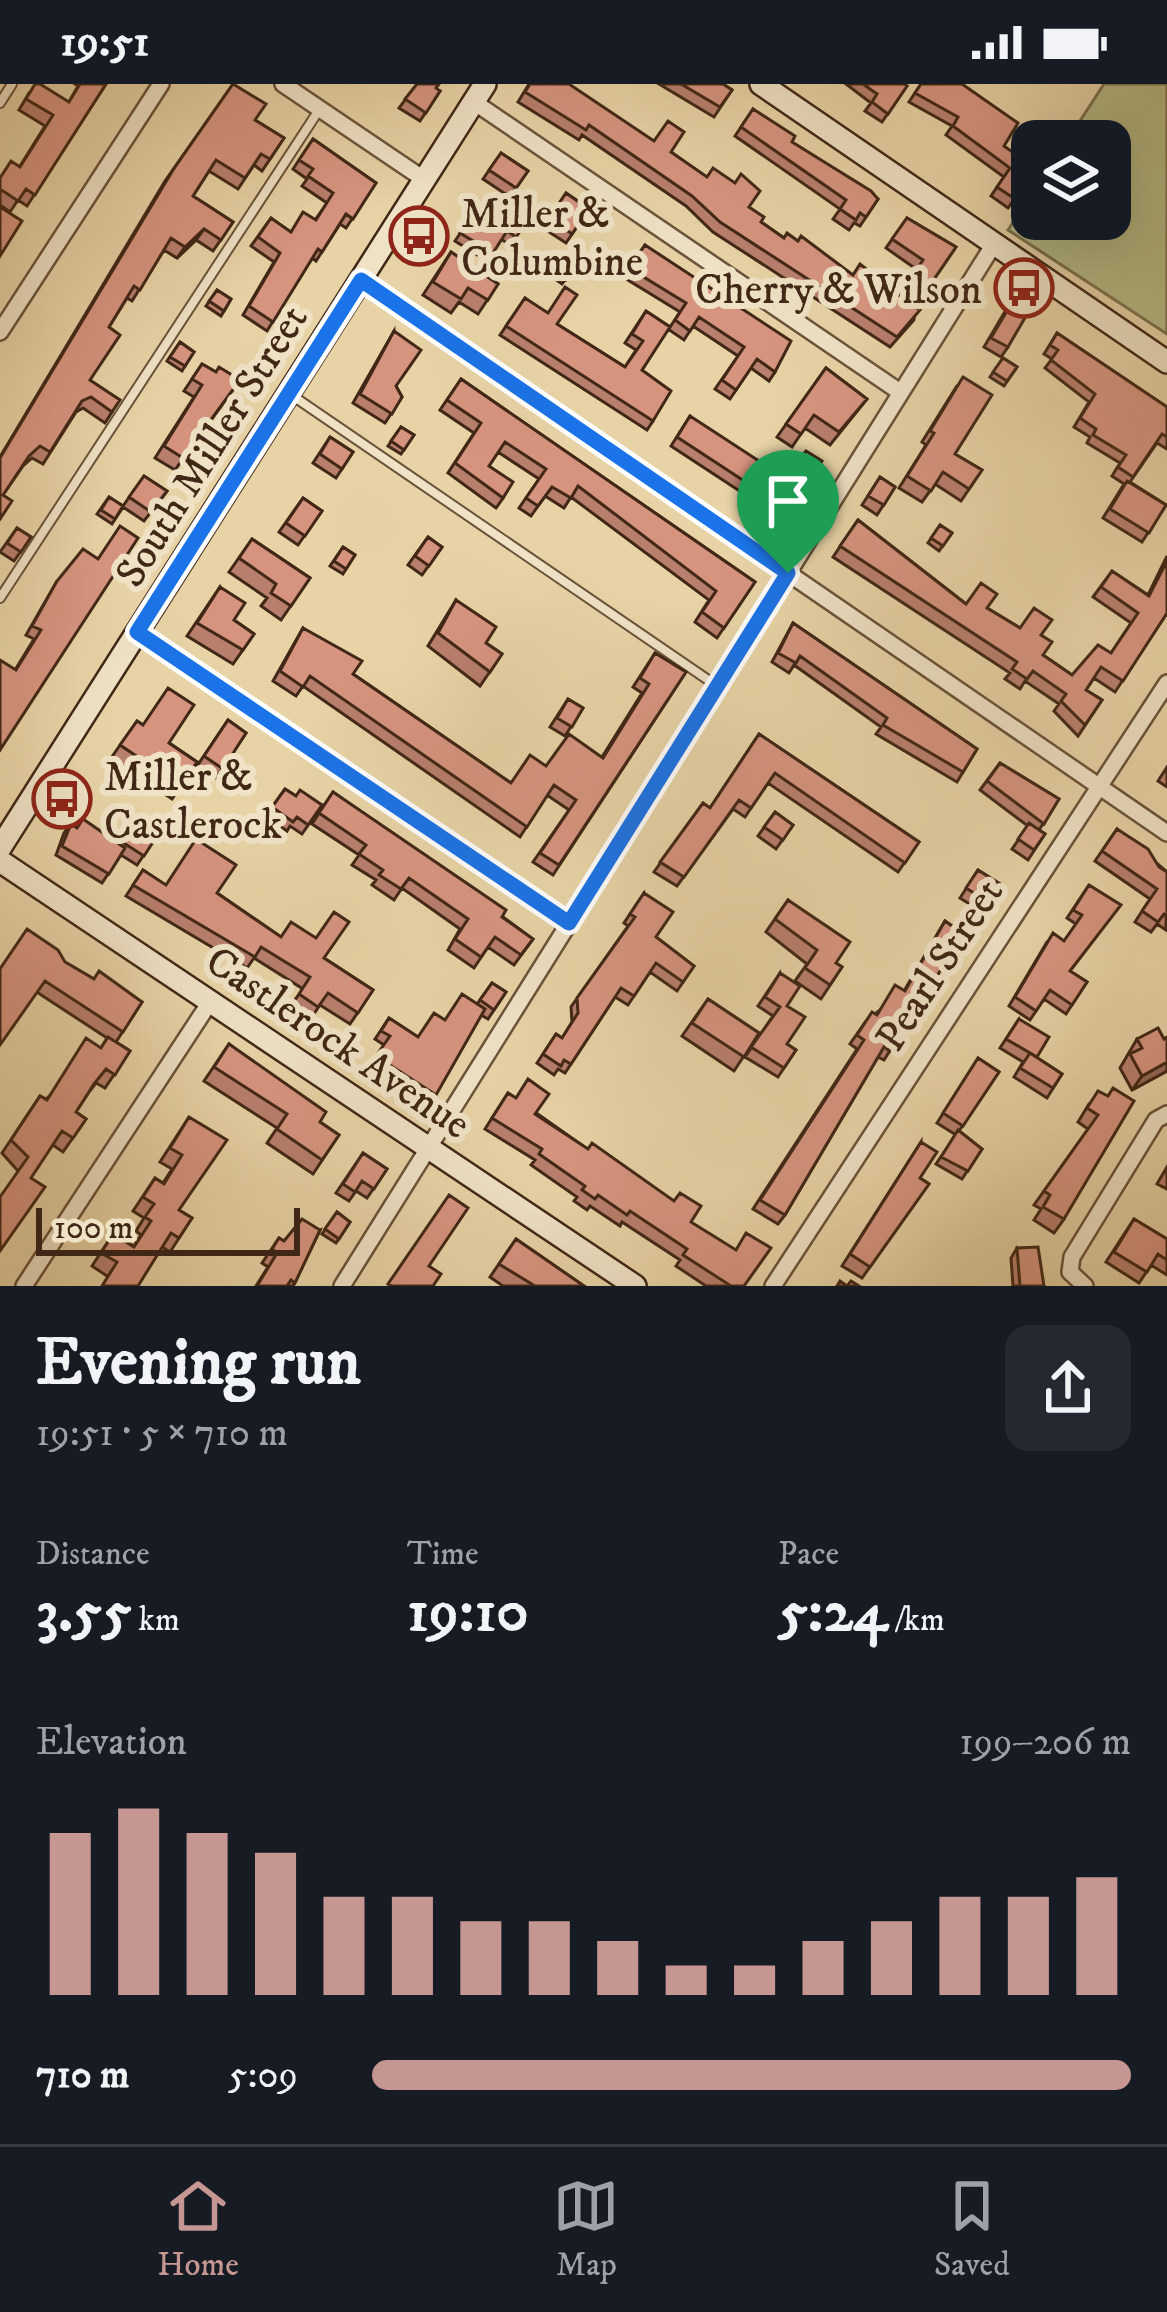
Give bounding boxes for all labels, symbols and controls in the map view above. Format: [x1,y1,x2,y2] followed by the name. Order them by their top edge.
[60,14,149,70] text: 19:51
[1011,120,1131,240] map controls
[1011,120,1131,240] button: layers
[461,189,643,289] place label: Miller & Columbine
[388,205,450,267] bus stop icon: Miller & Columbine
[993,257,1055,319] bus stop icon: Cherry & Wilson
[695,265,982,317] place label: Cherry & Wilson
[105,296,320,597] street label: South Miller Street
[737,450,839,573] pin
[755,468,821,534] icon: arrive
[104,752,282,852] place label: Miller & Castlerock
[31,768,93,830] bus stop icon: Miller & Castlerock
[865,870,1016,1062] street label: Pearl Street
[195,936,480,1151] street label: Castlerock Avenue
[36,1202,300,1255] scale bar
[54,1208,133,1249] text: 100 m
[36,1323,361,1405] text: Evening run
[1005,1325,1131,1451] button: share
[36,1409,288,1458] text: 19:51 · 5 × 710 m
[36,1534,150,1575] text: Distance
[407,1534,479,1575] text: Time
[778,1534,839,1575] text: Pace
[36,1575,132,1650] text: 3.55
[407,1575,529,1650] text: 19:10
[778,1575,887,1650] text: 5:24
[132,1600,180,1641] text: km
[887,1600,945,1641] text: /km
[36,1718,187,1767] text: Elevation
[959,1718,1131,1767] text: 199–206 m
[36,2051,129,2100] text: 710 m
[228,2051,298,2100] text: 5:09
[157,2173,239,2286] tab: Home
[553,2173,619,2286] tab: Map
[934,2173,1010,2286] tab: Saved

